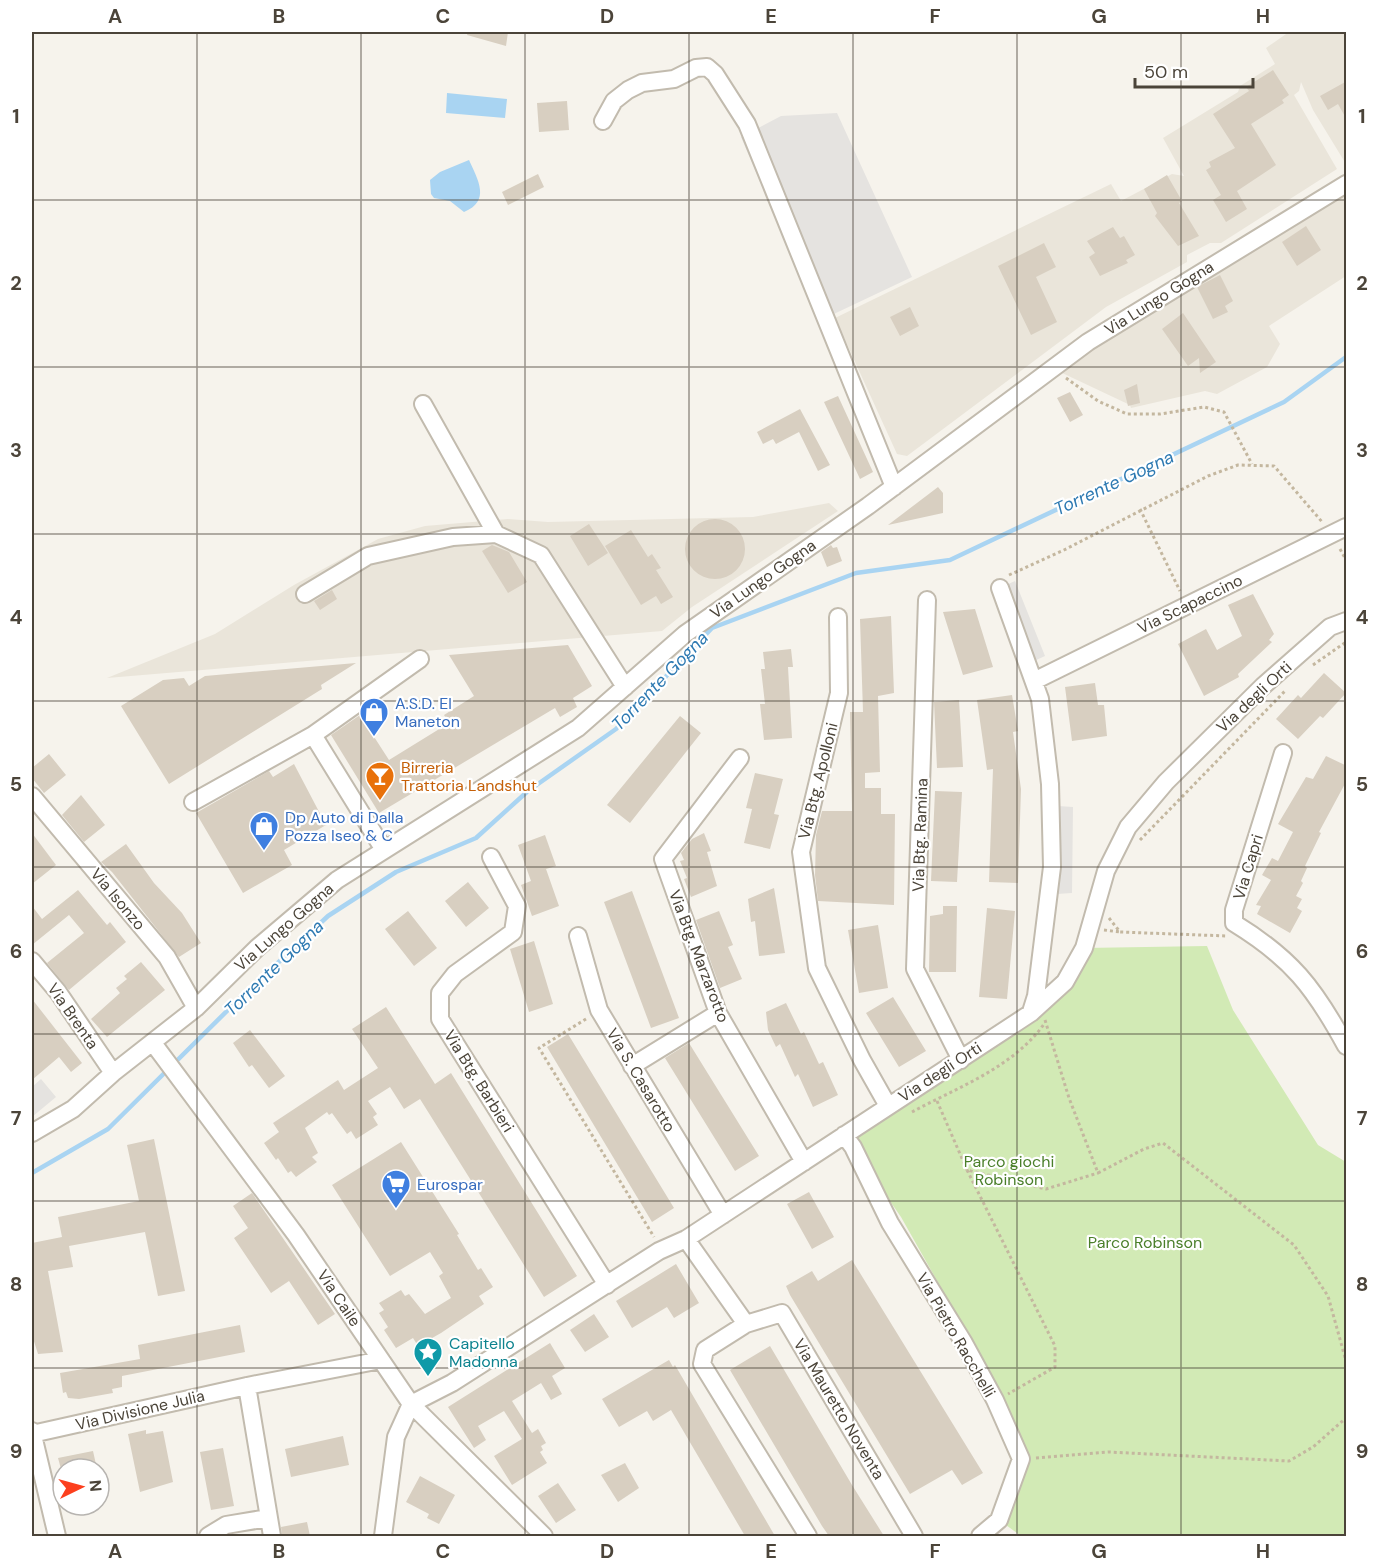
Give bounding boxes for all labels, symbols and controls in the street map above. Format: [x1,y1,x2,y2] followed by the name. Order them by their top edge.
[108,3,122,29] text: A
[273,3,285,29] text: B
[436,3,450,29] text: C
[600,3,614,29] text: D
[765,3,777,29] text: E
[929,3,941,29] text: F
[1091,3,1107,29] text: G
[1256,3,1270,29] text: H
[1135,51,1254,89] scale bar
[1144,60,1188,84] text: 50 m
[12,103,20,129] text: 1
[1358,103,1366,129] text: 1
[1101,256,1217,340] street label: Via Lungo Gogna
[10,270,22,296] text: 2
[1356,270,1368,296] text: 2
[10,437,22,463] text: 3
[1356,437,1368,463] text: 3
[1050,445,1178,521] water label: Torrente Gogna
[706,535,820,623] street label: Via Lungo Gogna
[1134,570,1246,638] street label: Via Scapaccino
[10,604,23,630] text: 4
[1356,604,1369,630] text: 4
[606,626,714,736] water label: Torrente Gogna
[1212,657,1296,737] street label: Via degli Orti
[395,693,460,732] place label: A.S.D. El Maneton
[358,696,390,738] shop icon: A.S.D. El Maneton
[793,720,843,842] street label: Via Btg. Apolloni
[401,757,537,796] place label: Birreria Trattoria Landshut
[364,760,396,802] bar icon: Birreria Trattoria Landshut
[10,771,22,797] text: 5
[1356,771,1368,797] text: 5
[908,778,932,892] street label: Via Btg. Ramina
[285,807,403,846] place label: Dp Auto di Dalla Pozza Iseo & C
[248,810,280,852] shop icon: Dp Auto di Dalla Pozza Iseo & C
[1228,832,1268,902] street label: Via Capri
[86,864,150,934] street label: Via Isonzo
[230,878,338,976] street label: Via Lungo Gogna
[664,887,734,1025] street label: Via Btg. Marzarotto
[219,914,329,1022] water label: Torrente Gogna
[10,938,22,964] text: 6
[1356,938,1368,964] text: 6
[43,979,103,1053] street label: Via Brenta
[602,1024,680,1136] street label: Via S. Casarotto
[439,1026,519,1136] street label: Via Btg. Barbieri
[894,1037,986,1107] street label: Via degli Orti
[11,1105,22,1131] text: 7
[1357,1105,1368,1131] text: 7
[964,1151,1054,1190] park label: Parco giochi Robinson
[380,1168,412,1210] supermarket icon: Eurospar
[417,1174,483,1195] place label: Eurospar
[1088,1232,1202,1253] park label: Parco Robinson
[312,1266,366,1330] street label: Via Caile
[912,1269,1000,1401] street label: Via Pietro Racchelli
[10,1271,22,1297] text: 8
[1356,1271,1368,1297] text: 8
[449,1333,518,1372] place label: Capitello Madonna
[789,1335,889,1483] street label: Via Mauretto Noventa
[412,1336,444,1378] place icon: Capitello Madonna
[73,1385,207,1435] street label: Via Divisione Julia
[10,1438,22,1464] text: 9
[1356,1438,1368,1464] text: 9
[51,1457,111,1517] north arrow
[84,1479,106,1492] text: N
[108,1538,122,1564] text: A
[273,1538,285,1564] text: B
[436,1538,450,1564] text: C
[600,1538,614,1564] text: D
[765,1538,777,1564] text: E
[929,1538,941,1564] text: F
[1091,1538,1107,1564] text: G
[1256,1538,1270,1564] text: H

